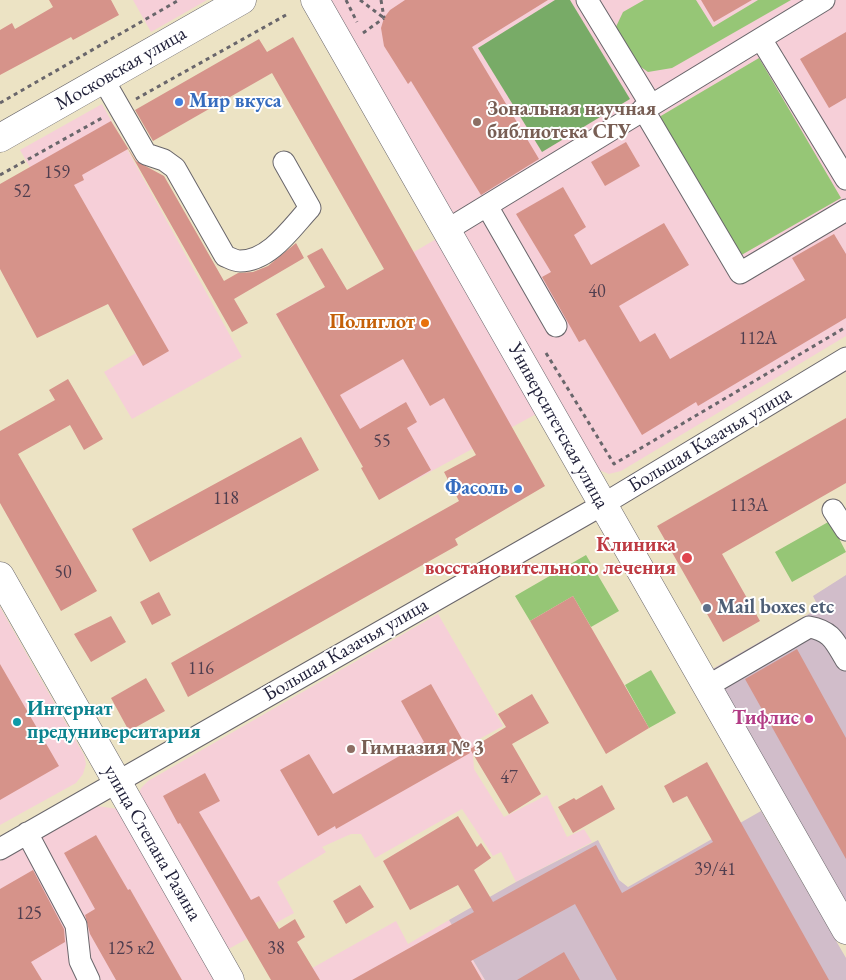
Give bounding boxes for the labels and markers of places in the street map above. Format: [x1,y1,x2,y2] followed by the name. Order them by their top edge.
[189,90,282,114] place label: Мир вкуса
[173,96,185,108] marker: Мир вкуса
[487,98,656,145] place label: Зональная научная библиотека СГУ
[471,116,483,128] marker: Зональная научная библиотека СГУ
[329,311,415,335] place label: Полиглот
[419,317,431,329] marker: Полиглот
[445,477,508,501] place label: Фасоль
[512,483,524,495] marker: Фасоль
[425,534,676,581] place label: Клиника восстановительного лечения
[680,551,694,565] marker: Клиника восстановительного лечения
[717,596,834,620] place label: Mail boxes etc
[701,602,713,614] marker: Mail boxes etc
[27,698,201,745] place label: Интернат предуниверситария
[732,707,799,731] place label: Тифлис
[803,713,815,725] marker: Тифлис
[11,716,23,728] marker: Интернат предуниверситария
[361,737,484,761] place label: Гимназия № 3
[345,743,357,755] marker: Гимназия № 3

